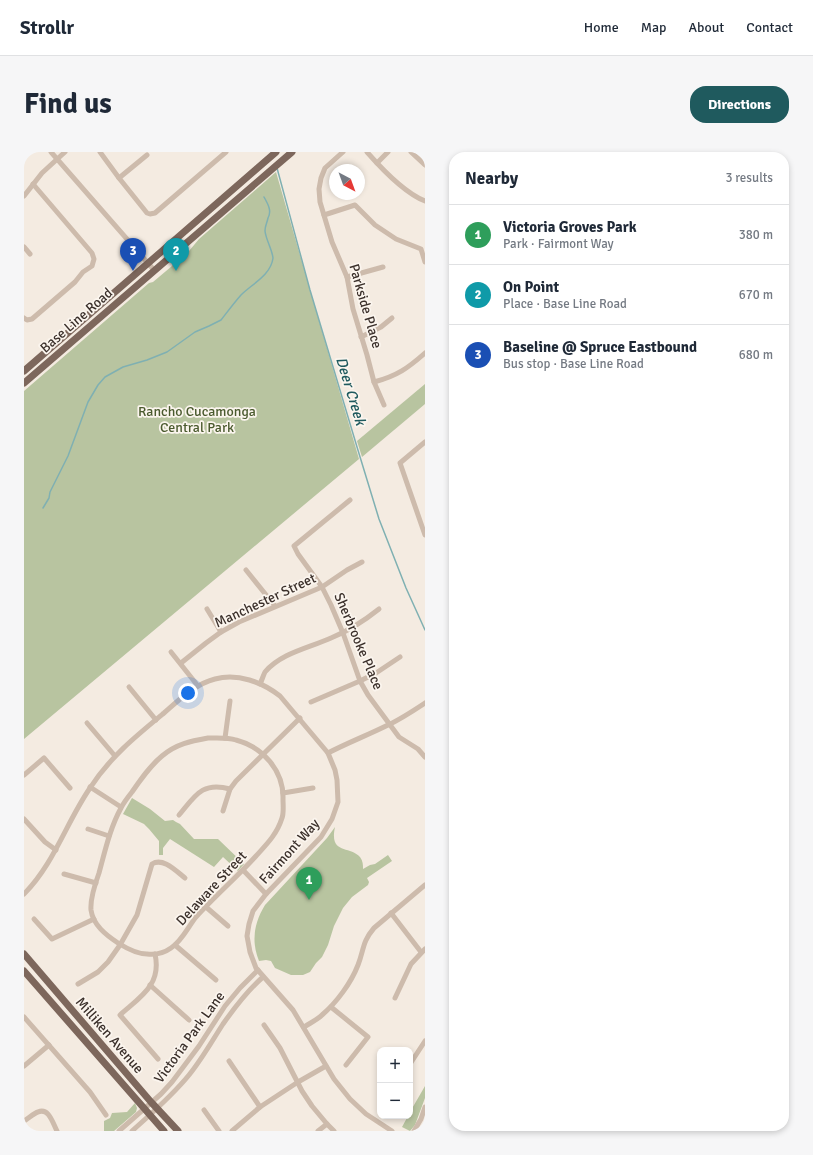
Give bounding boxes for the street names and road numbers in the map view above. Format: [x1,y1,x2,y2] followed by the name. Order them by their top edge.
[345,262,386,350] street label: Parkside Place
[37,284,116,356] street label: Base Line Road
[212,569,319,631] street label: Manchester Street
[330,590,387,692] street label: Sherbrooke Place
[256,815,323,887] street label: Fairmont Way
[173,847,250,929] street label: Delaware Street
[151,988,228,1086] street label: Victoria Park Lane
[72,994,147,1077] street label: Milliken Avenue

